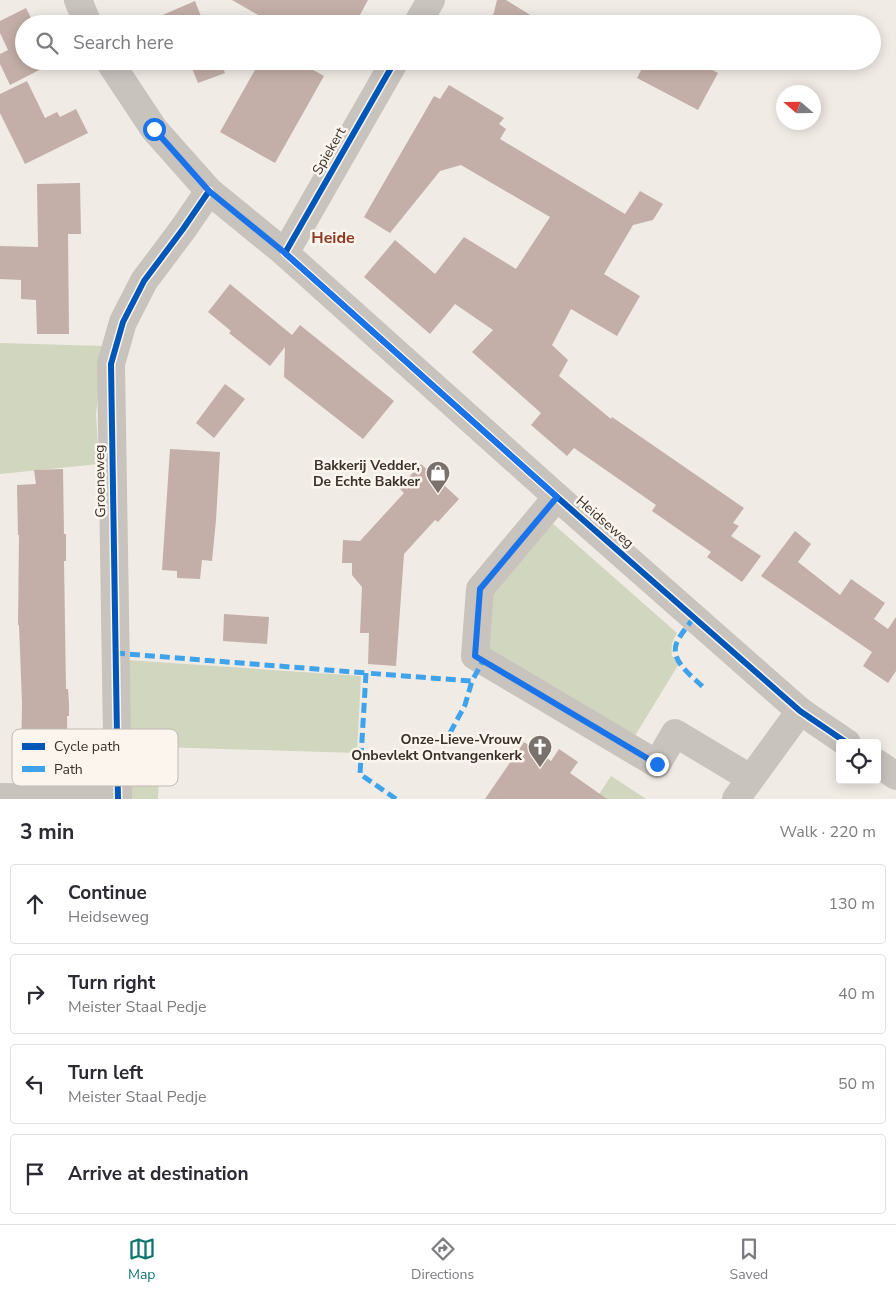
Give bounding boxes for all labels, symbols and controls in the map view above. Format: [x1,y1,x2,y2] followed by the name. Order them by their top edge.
[15,15,881,70] search box
[33,29,61,57] icon: search
[73,30,174,56] text: Search here
[776,85,821,130] north arrow
[143,118,166,141] route start
[308,124,350,178] street label: Spiekert
[311,227,355,249] district label: Heide
[90,444,110,518] street label: Groeneweg
[313,456,421,491] place label: Bakkerij Vedder, De Echte Bakker
[425,460,451,494] shop icon: Bakkerij Vedder, De Echte Bakker
[572,492,638,552] street label: Heidseweg
[12,729,178,786] legend
[351,730,522,765] place label: Onze-Lieve-Vrouw Onbevlekt Ontvangenkerk
[527,734,553,768] church icon: Onze-Lieve-Vrouw Onbevlekt Ontvangenkerk
[54,737,120,756] text: Cycle path
[836,739,881,784] map controls
[836,739,881,784] button: locate
[646,753,669,776] route end
[54,760,83,779] text: Path
[20,818,74,846] text: 3 min
[780,821,876,843] text: Walk · 220 m
[68,880,147,906] text: Continue
[21,890,49,918] icon: ahead
[828,893,875,915] text: 130 m
[68,906,149,928] text: Heidseweg
[68,970,155,996] text: Turn right
[21,980,49,1008] icon: right
[838,983,875,1005] text: 40 m
[68,996,207,1018] text: Meister Staal Pedje
[68,1060,143,1086] text: Turn left
[21,1070,49,1098] icon: left
[838,1073,875,1095] text: 50 m
[68,1086,207,1108] text: Meister Staal Pedje
[21,1160,49,1188] icon: arrive
[68,1161,249,1187] text: Arrive at destination
[128,1235,156,1284] tab: Map
[411,1235,474,1284] tab: Directions
[730,1235,768,1284] tab: Saved

